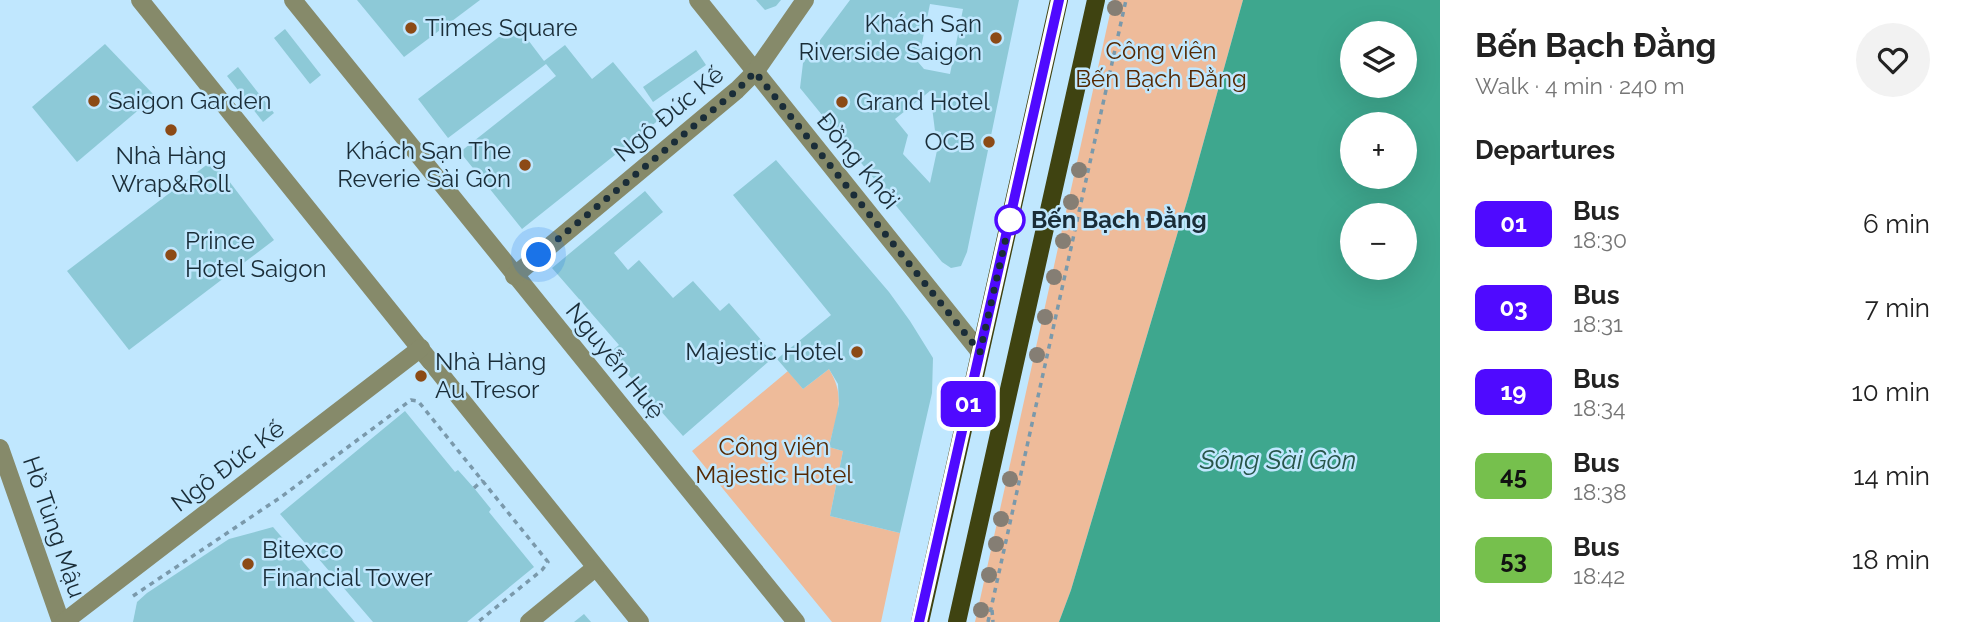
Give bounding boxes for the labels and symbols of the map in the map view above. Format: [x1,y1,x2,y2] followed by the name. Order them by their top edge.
[798,9,982,66] place label: Khách Sạn Riverside Saigon
[425,13,578,42] place label: Times Square
[403,20,419,36] marker: Times Square
[988,30,1004,46] marker: Khách Sạn Riverside Saigon
[1075,36,1247,93] park label: Công viên Bến Bạch Đằng
[608,59,729,168] street label: Ngô Ðức Kế
[108,86,271,115] place label: Saigon Garden
[856,87,990,116] place label: Grand Hotel
[86,93,102,109] marker: Saigon Garden
[834,94,850,110] marker: Grand Hotel
[811,107,906,215] street label: Ðồng Khởi
[163,122,179,138] marker: Nhà Hàng Wrap&Roll
[925,127,975,156] place label: OCB
[981,134,997,150] marker: OCB
[337,136,511,193] place label: Khách Sạn The Reverie Sài Gòn
[112,141,231,198] place label: Nhà Hàng Wrap&Roll
[517,157,533,173] marker: Khách Sạn The Reverie Sài Gòn
[995,205,1025,235] marker: Bến Bạch Đằng
[1031,205,1207,234] place label: Bến Bạch Đằng
[185,226,326,283] place label: Prince Hotel Saigon
[521,237,556,272] your location
[163,247,179,263] marker: Prince Hotel Saigon
[560,297,671,424] street label: Nguyễn Huệ
[685,337,843,366] place label: Majestic Hotel
[849,344,865,360] marker: Majestic Hotel
[435,347,546,404] place label: Nhà Hàng Au Tresor
[413,368,429,384] marker: Nhà Hàng Au Tresor
[936,381,1000,427] line badge: 01
[165,414,290,517] street label: Ngô Ðức Kế
[695,432,853,489] park label: Công viên Majestic Hotel
[1199,445,1356,475] water label: Sông Sài Gòn
[17,452,92,601] street label: Hồ Tùng Mậu
[262,535,433,592] place label: Bitexco Financial Tower
[240,556,256,572] marker: Bitexco Financial Tower

